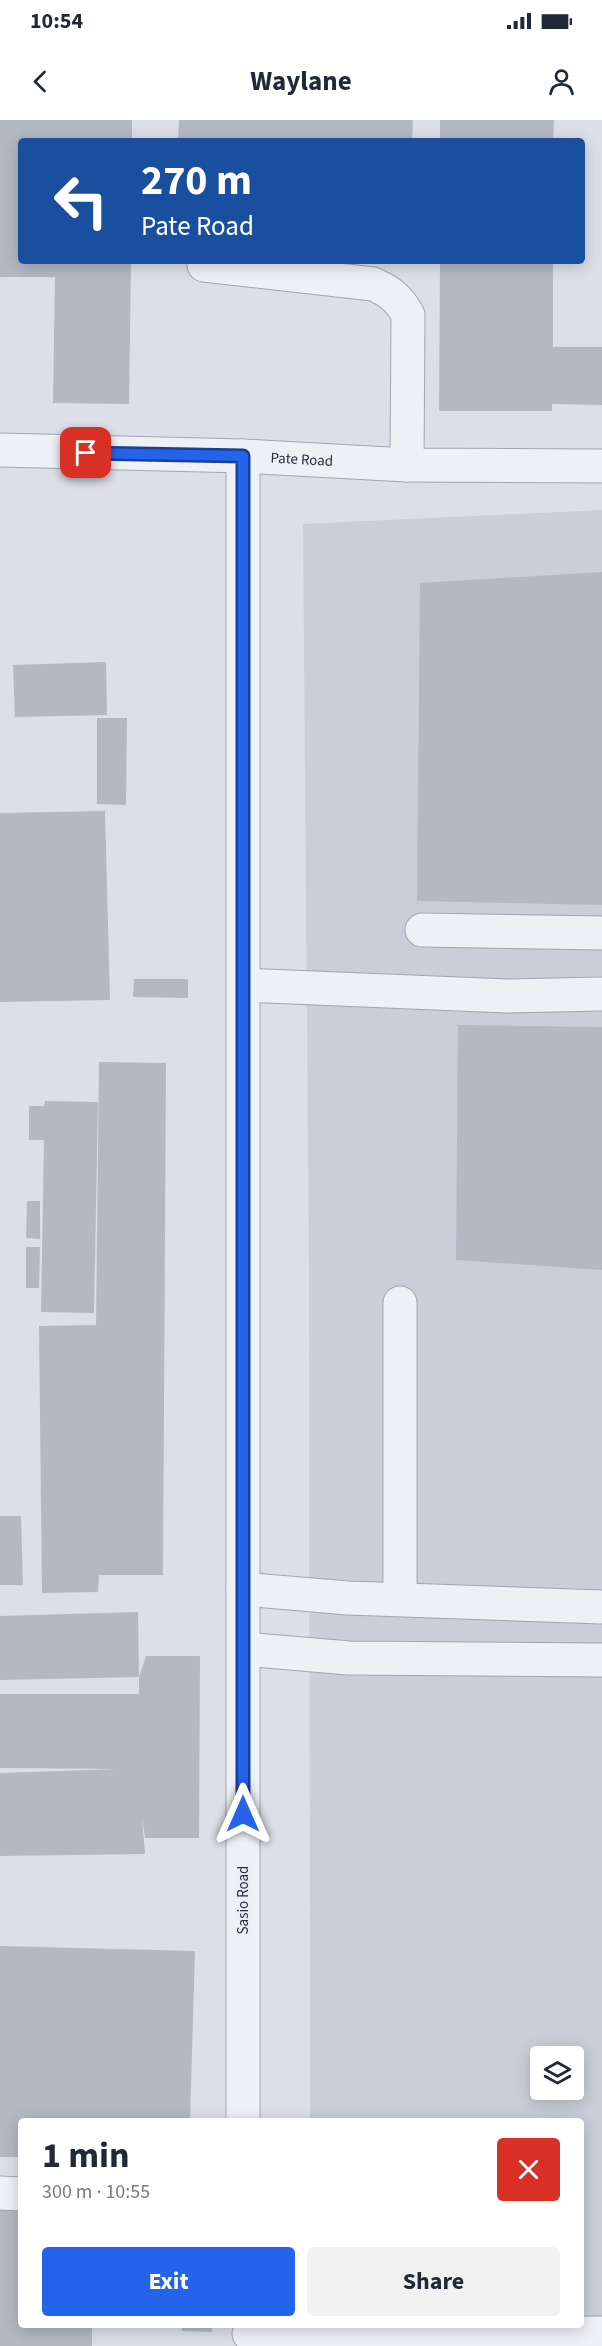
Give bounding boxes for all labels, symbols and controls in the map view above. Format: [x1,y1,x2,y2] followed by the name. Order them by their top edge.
[30,5,83,37] text: 10:54
[250,62,352,101] text: Waylane
[24,65,57,98] icon: back
[545,65,578,98] icon: person
[141,151,252,211] text: 270 m
[42,162,120,240] icon: left
[141,207,254,246] text: Pate Road
[60,427,111,478] pin
[69,436,102,469] icon: arrive
[270,448,334,472] street label: Pate Road
[211,1782,275,1846] position arrow
[233,1866,254,1934] street label: Sasio Road
[530,2046,584,2100] map controls
[530,2046,584,2100] button: layers
[42,2130,130,2181] text: 1 min
[497,2138,560,2201] button: close
[42,2178,150,2206] text: 300 m · 10:55
[42,2247,295,2316] button: Exit
[307,2247,560,2316] button: Share

